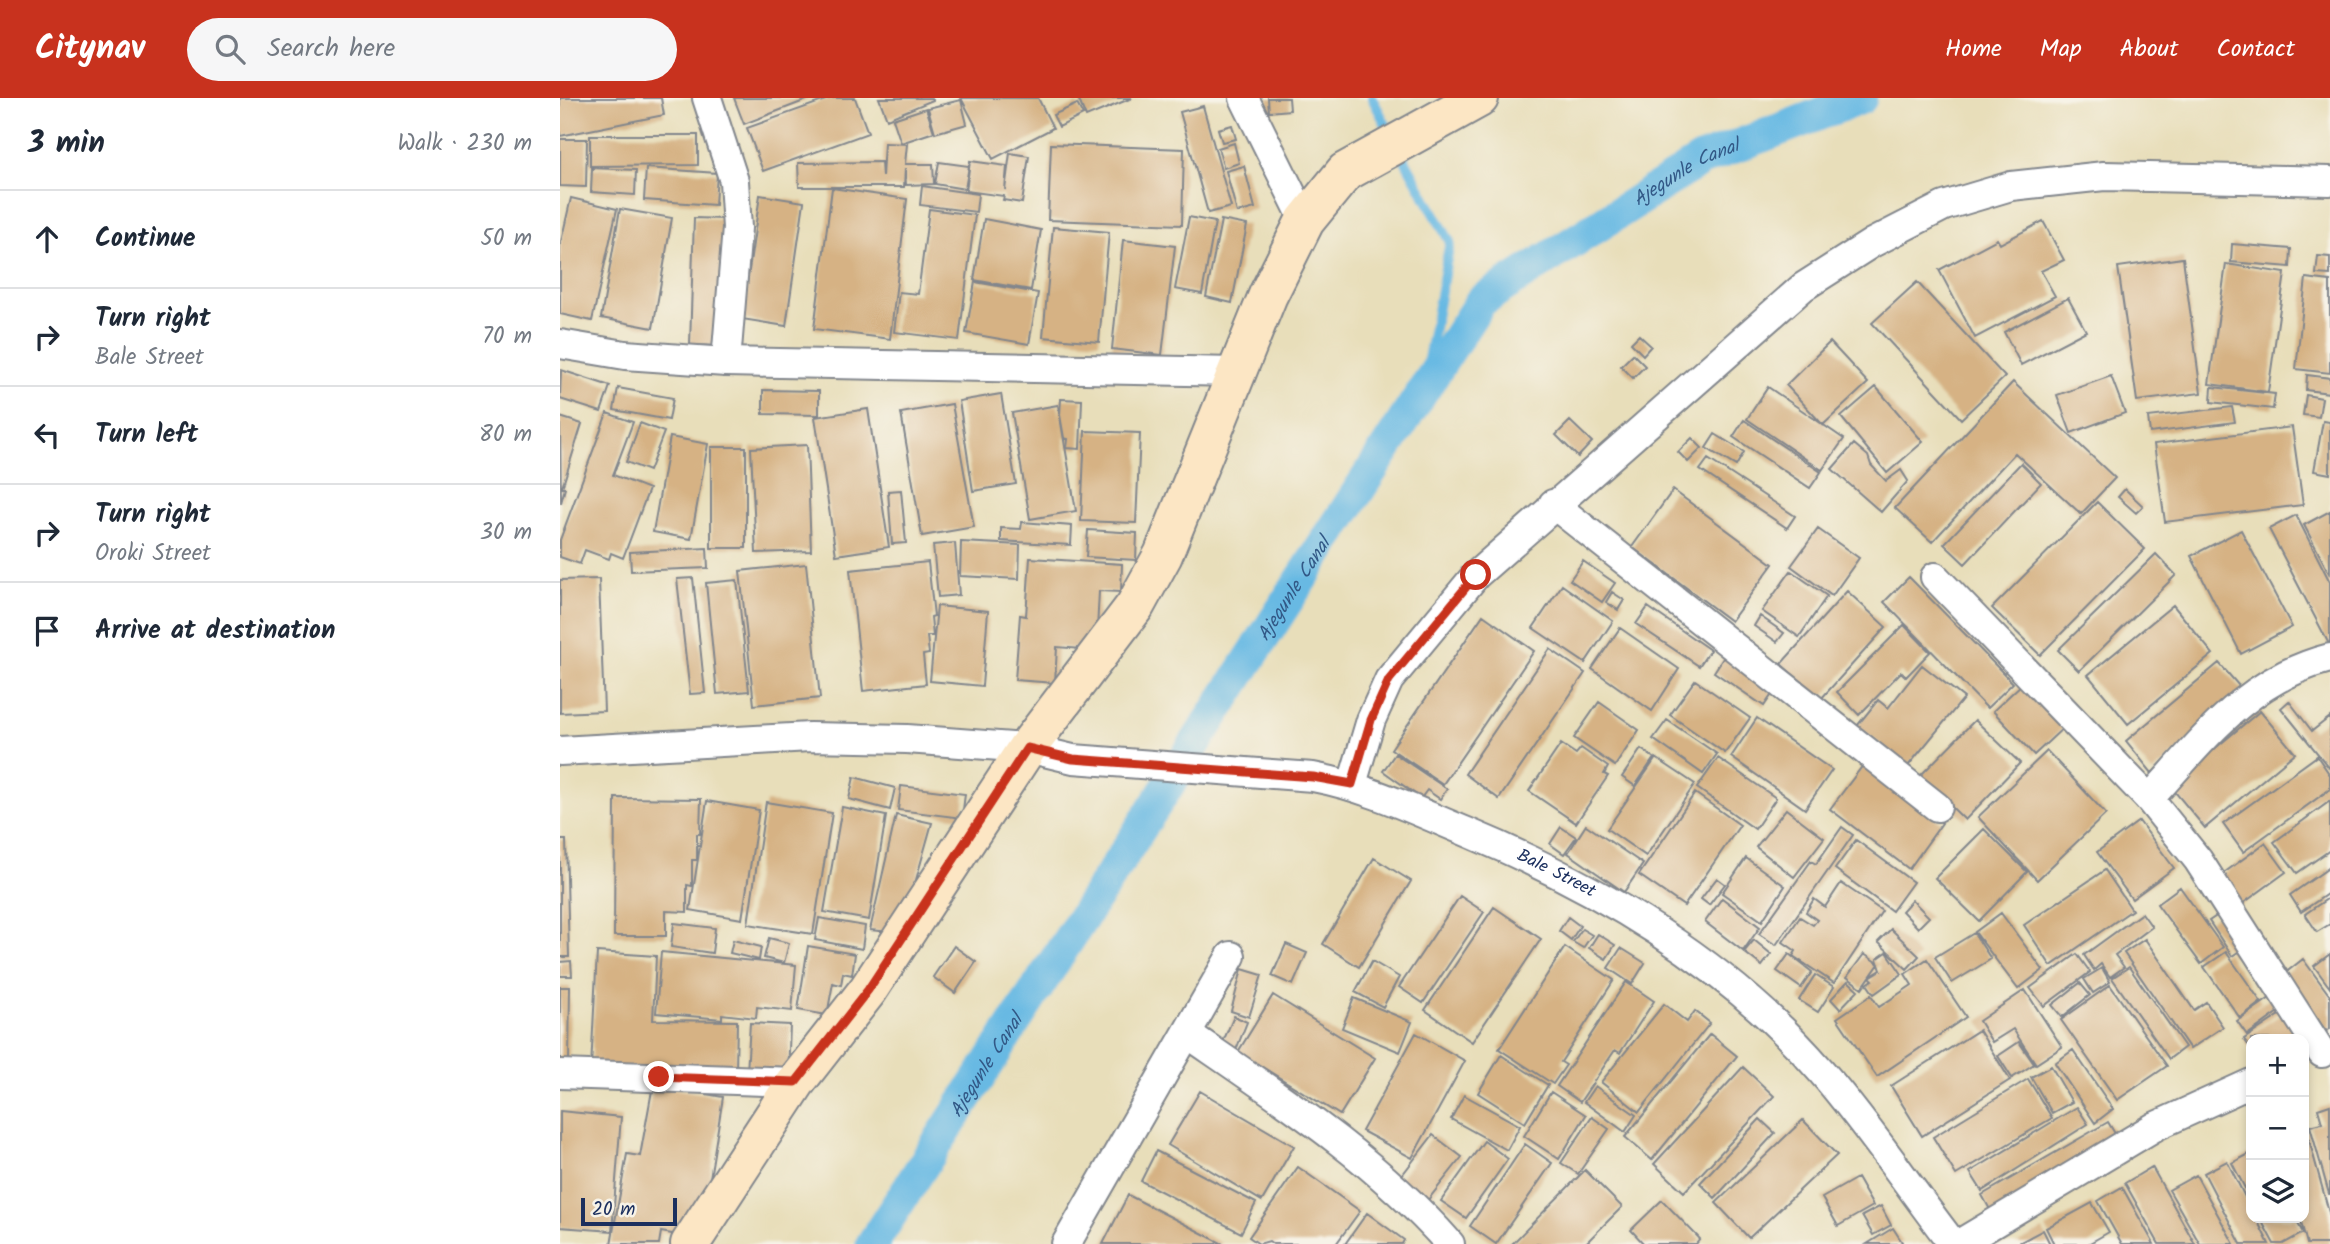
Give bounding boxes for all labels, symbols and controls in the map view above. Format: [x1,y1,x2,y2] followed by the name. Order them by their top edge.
[187,18,677,81] search box
[35,23,145,76] text: Citynav
[267,28,395,70] text: Search here
[211,30,249,68] icon: search
[1945,30,2002,69] text: Home
[2040,30,2082,69] text: Map
[2120,30,2178,69] text: About
[2216,30,2295,69] text: Contact
[28,120,105,168] text: 3 min
[397,126,532,162] text: Walk · 230 m
[1627,130,1747,215] water label: Ajegunle Canal
[95,218,196,260] text: Continue
[28,220,66,258] icon: ahead
[481,221,532,257] text: 50 m
[95,298,211,340] text: Turn right
[28,318,66,356] icon: right
[482,319,532,355] text: 70 m
[95,340,204,376] text: Bale Street
[95,414,198,456] text: Turn left
[28,416,66,454] icon: left
[479,417,532,453] text: 80 m
[95,494,211,536] text: Turn right
[28,514,66,552] icon: right
[480,515,532,551] text: 30 m
[1250,529,1341,647] water label: Ajegunle Canal
[95,536,211,572] text: Oroki Street
[1460,559,1491,590] route start
[95,610,335,652] text: Arrive at destination
[28,612,66,650] icon: arrive
[1512,841,1602,906] street label: Bale Street
[942,1005,1033,1124] water label: Ajegunle Canal
[2246,1034,2309,1223] map controls
[2246,1034,2309,1097] button: +
[643,1061,674,1092] route end
[2246,1097,2309,1160] button: −
[2246,1160,2309,1223] button: layers
[581,1195,677,1227] scale bar
[592,1195,635,1225] text: 20 m

